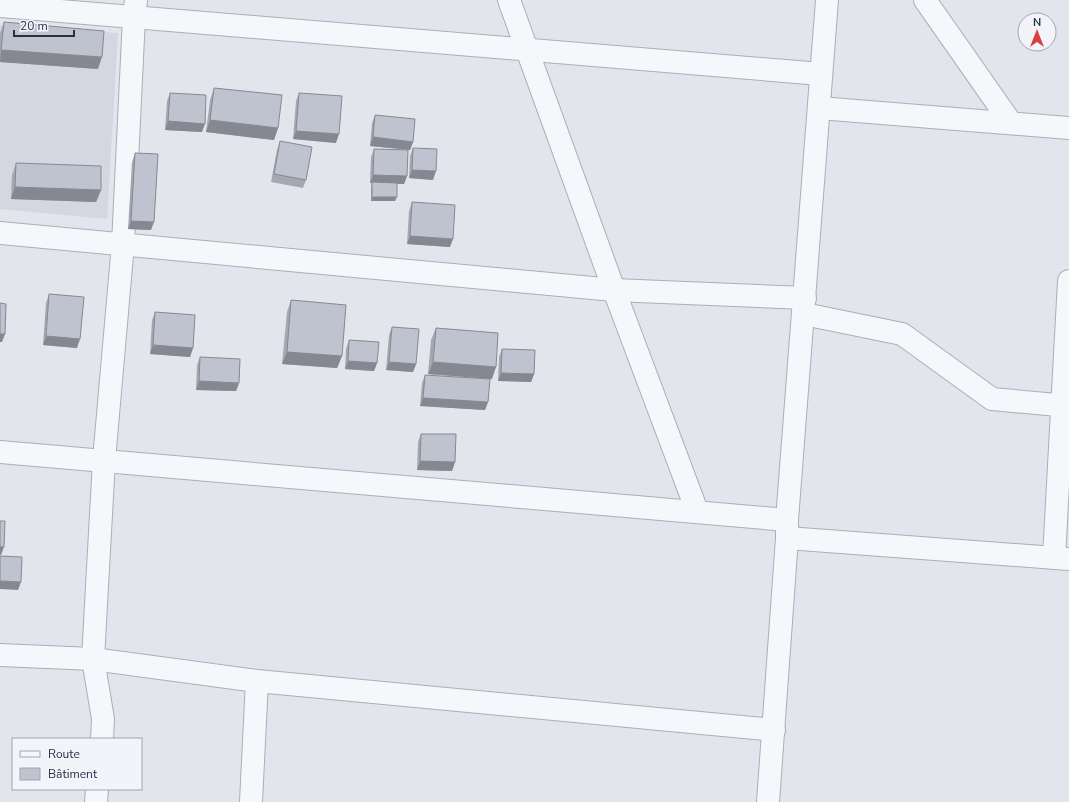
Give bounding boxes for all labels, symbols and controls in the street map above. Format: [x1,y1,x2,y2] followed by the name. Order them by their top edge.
[14,12,74,38] scale bar
[1017,12,1057,52] north arrow
[1033,15,1041,30] text: N
[20,18,48,34] text: 20 m
[12,738,142,790] legend
[48,746,80,762] text: Route
[48,766,98,782] text: Bâtiment

